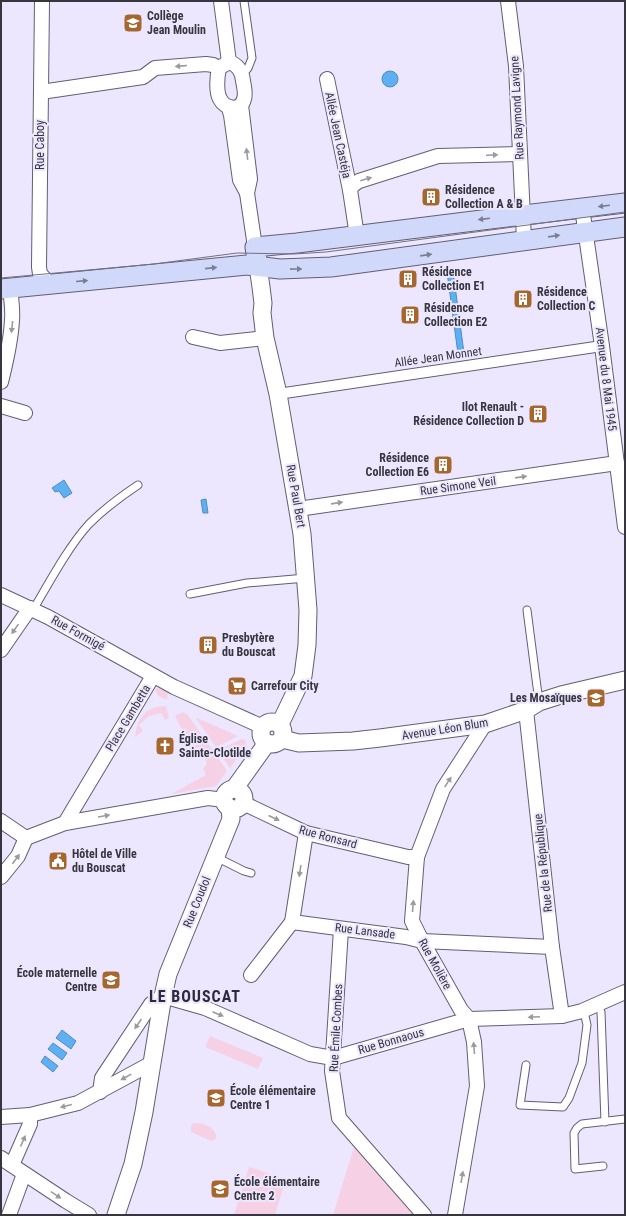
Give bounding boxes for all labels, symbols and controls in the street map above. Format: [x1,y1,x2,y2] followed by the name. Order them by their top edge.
[147,9,206,37] place label: Collège Jean Moulin
[122,12,144,34] school or university icon: Collège Jean Moulin
[507,55,527,160] street label: Rue Raymond Lavigne
[175,63,187,69] one-way arrow
[322,91,354,180] street label: Allée Jean Castéja
[33,120,47,170] street label: Rue Caboy
[244,148,250,160] one-way arrow
[486,152,499,158] one-way arrow
[360,176,372,182] one-way arrow
[445,183,523,211] place label: Résidence Collection A & B
[420,186,442,208] building icon: Résidence Collection A & B
[597,203,610,209] one-way arrow
[478,216,490,223] one-way arrow
[548,233,560,239] one-way arrow
[419,251,432,258] one-way arrow
[205,265,217,271] one-way arrow
[290,265,302,272] one-way arrow
[422,265,485,293] place label: Résidence Collection E1
[397,268,419,290] building icon: Résidence Collection E1
[76,278,88,285] one-way arrow
[537,285,595,313] place label: Résidence Collection C
[512,288,534,310] building icon: Résidence Collection C
[424,301,487,329] place label: Résidence Collection E2
[399,304,421,326] building icon: Résidence Collection E2
[8,321,15,333] one-way arrow
[593,326,619,432] street label: Avenue du 8 Mai 1945
[393,344,483,370] street label: Allée Jean Monnet
[413,400,524,428] place label: Ilot Renault - Résidence Collection D
[527,403,549,425] building icon: Ilot Renault - Résidence Collection D
[366,451,429,479] place label: Résidence Collection E6
[432,454,454,476] building icon: Résidence Collection E6
[284,463,309,529] street label: Rue Paul Bert
[419,474,497,498] street label: Rue Simone Veil
[515,474,527,480] one-way arrow
[331,500,343,506] one-way arrow
[49,613,108,654] street label: Rue Formigé
[11,624,19,634] one-way arrow
[222,631,276,659] place label: Presbytère du Bouscat
[197,634,219,656] building icon: Presbytère du Bouscat
[226,675,248,697] supermarket icon: Carrefour City
[251,679,319,693] place label: Carrefour City
[103,682,154,754] street label: Place Gambetta
[585,687,607,709] school or university icon: Les Mosaïques
[510,691,583,705] place label: Les Mosaïques
[401,715,489,743] street label: Avenue Léon Blum
[179,731,251,760] place label: Église Sainte-Clotilde
[154,735,176,757] church icon: Église Sainte-Clotilde
[444,776,451,788] one-way arrow
[98,813,110,819] one-way arrow
[531,813,555,913] street label: Rue de la République
[268,815,280,821] one-way arrow
[297,823,359,851] street label: Rue Ronsard
[72,847,137,875] place label: Hôtel de Ville du Bouscat
[47,850,69,872] public building icon: Hôtel de Ville du Bouscat
[12,854,20,864] one-way arrow
[297,865,303,877] one-way arrow
[180,874,214,930] street label: Rue Coudol
[410,900,417,912] one-way arrow
[334,920,396,942] street label: Rue Lansade
[415,936,455,992] street label: Rue Molière
[17,965,97,994] place label: École maternelle Centre
[100,969,122,991] school or university icon: École maternelle Centre
[326,983,345,1072] street label: Rue Émile Combes
[149,987,241,1006] district label: LE BOUSCAT
[212,1011,224,1018] one-way arrow
[527,1014,540,1020] one-way arrow
[134,1019,141,1030] one-way arrow
[356,1025,426,1057] street label: Rue Bonnaous
[471,1042,478,1054] one-way arrow
[120,1074,132,1081] one-way arrow
[230,1083,316,1112] place label: École élémentaire Centre 1
[205,1087,227,1109] school or university icon: École élémentaire Centre 1
[59,1103,71,1109] one-way arrow
[20,1135,26,1146] one-way arrow
[459,1170,465,1183] one-way arrow
[234,1174,320,1203] place label: École élémentaire Centre 2
[209,1178,231,1200] school or university icon: École élémentaire Centre 2
[51,1191,62,1199] one-way arrow

